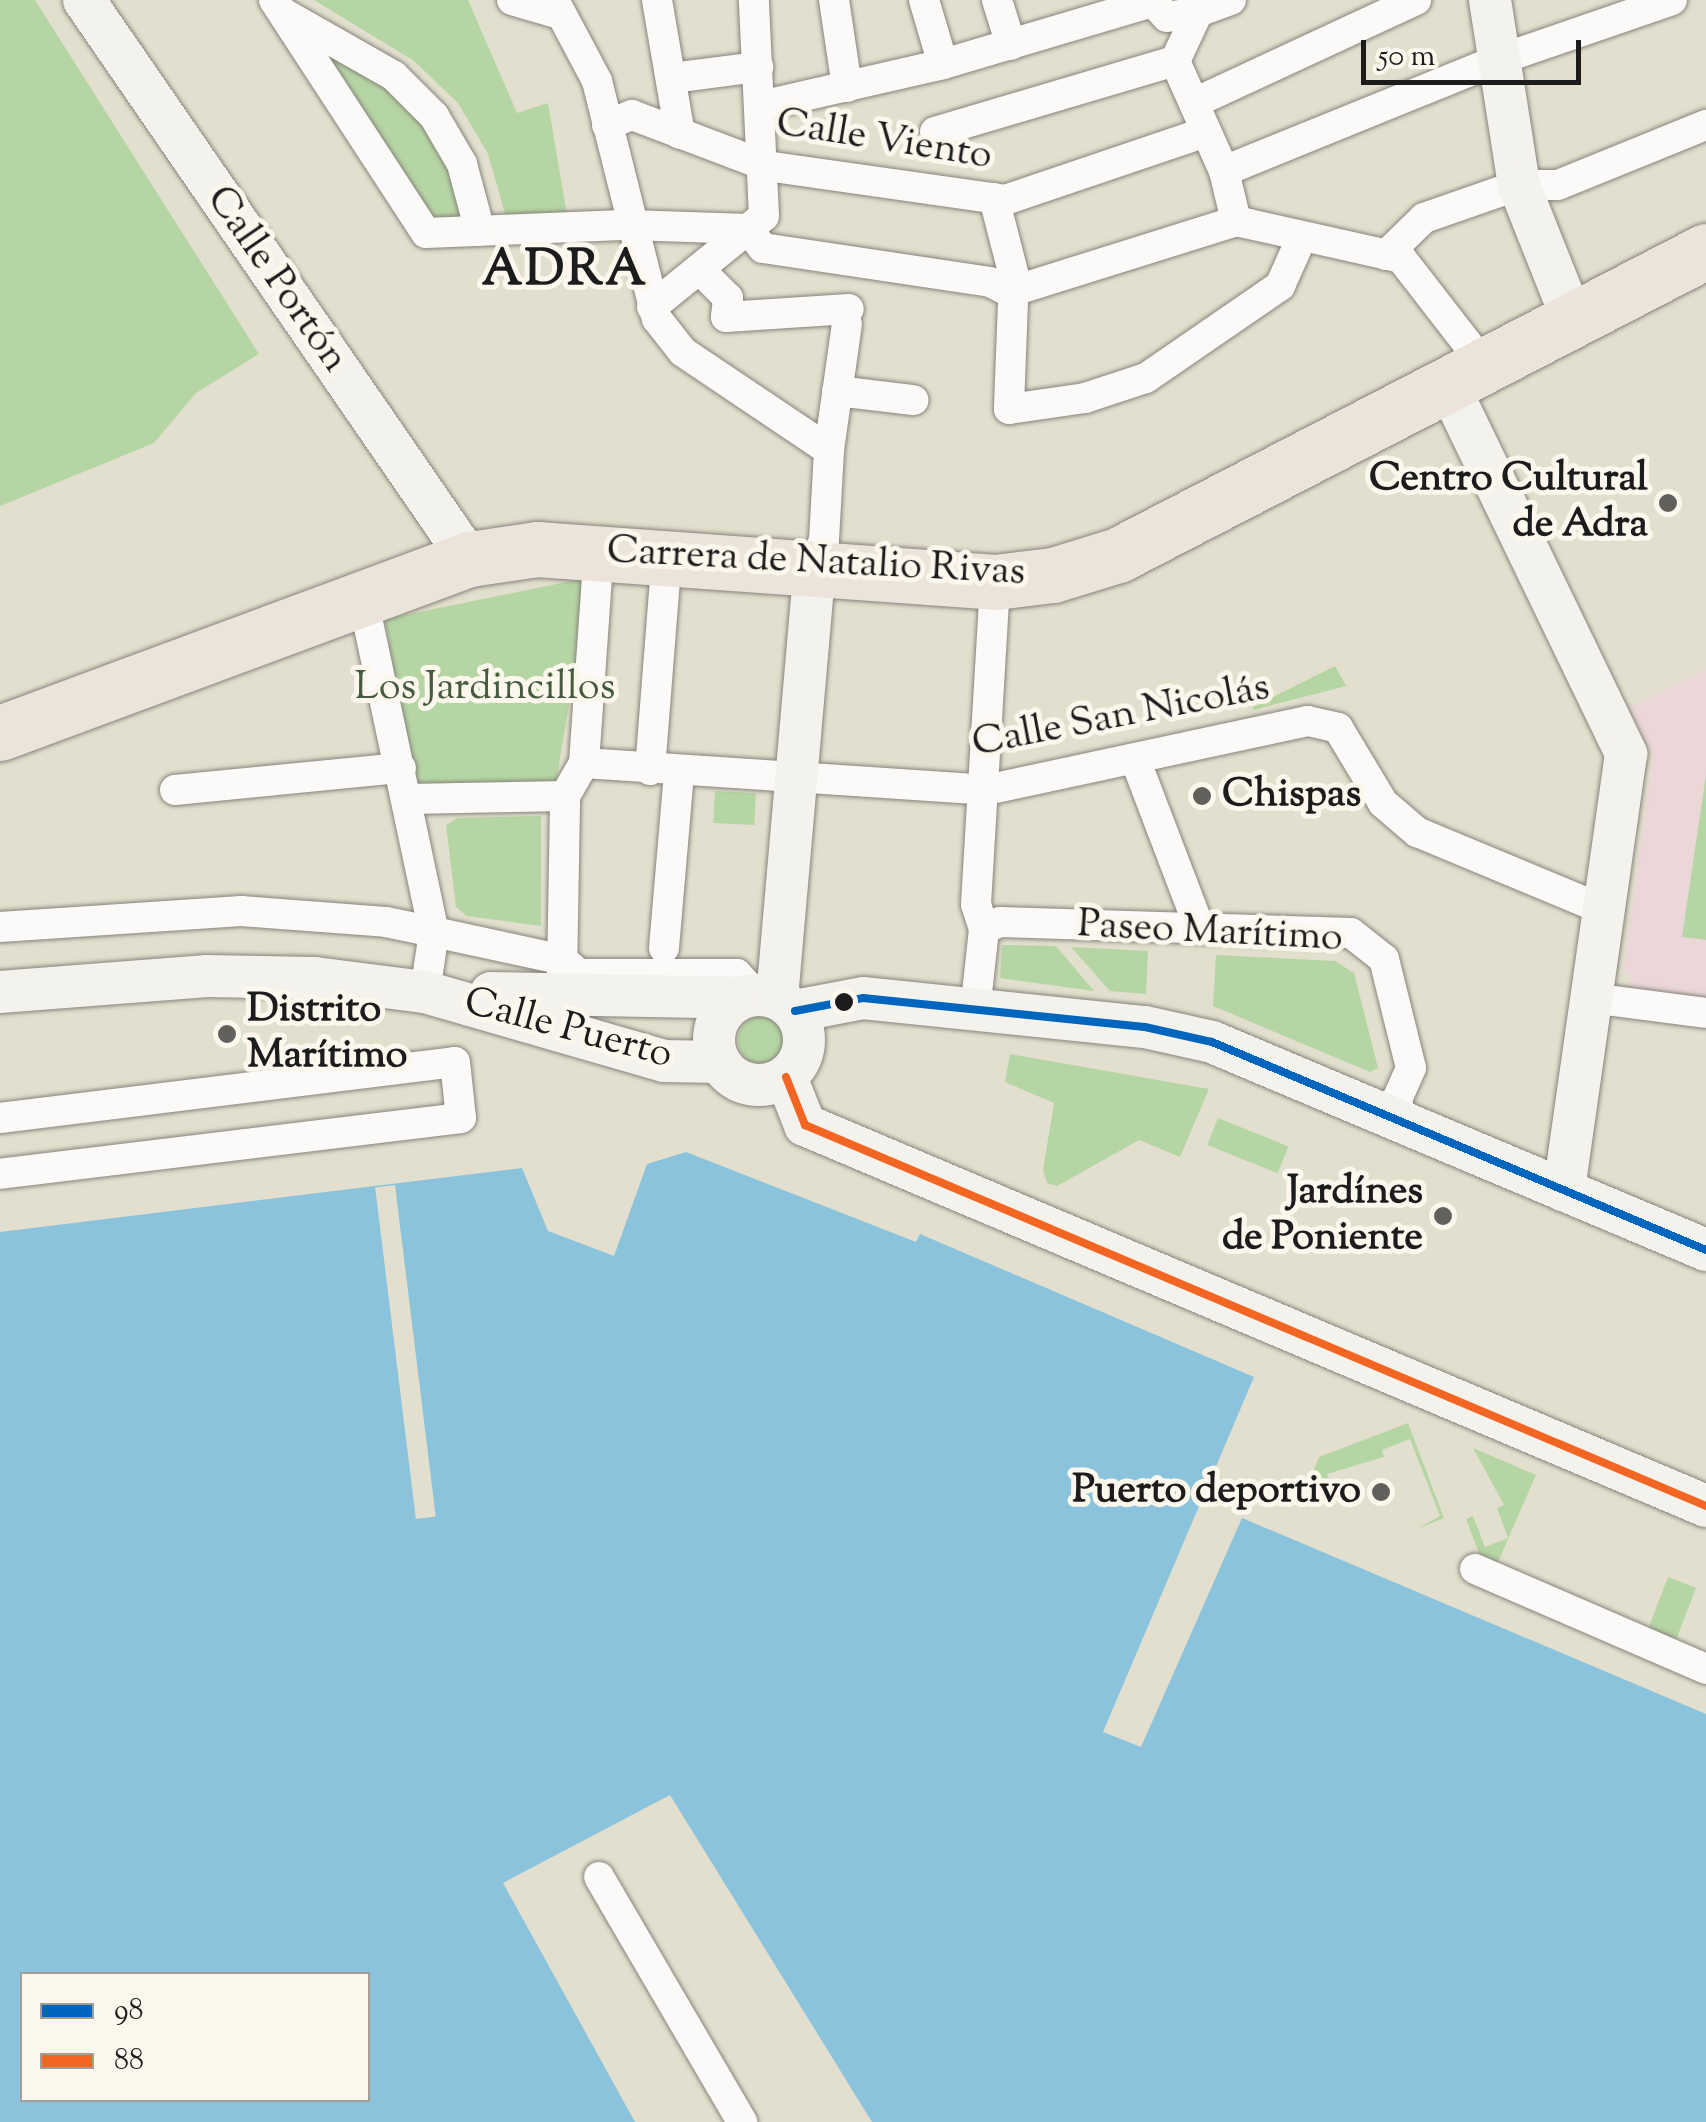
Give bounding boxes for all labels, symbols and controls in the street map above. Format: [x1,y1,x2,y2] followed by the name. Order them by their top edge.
[1366,20,1586,82] scale bar
[1378,36,1435,79] text: 50 m
[773,100,995,182] street label: Calle Viento
[194,178,358,382] street label: Calle Portón
[482,243,648,303] district label: ADRA
[1369,456,1648,550] place label: Centro Cultural de Adra
[1657,492,1679,514] marker: Centro Cultural de Adra
[605,528,1027,598] street label: Carrera de Natalio Rivas
[355,665,615,713] park label: Los Jardincillos
[968,665,1274,769] street label: Calle San Nicolás
[1222,772,1361,820] place label: Chispas
[1191,785,1213,807] marker: Chispas
[1076,902,1344,964] street label: Paseo Marítimo
[459,979,677,1081] street label: Calle Puerto
[247,987,407,1081] place label: Distrito Marítimo
[834,992,854,1012] unlabelled marker
[216,1023,238,1045] marker: Distrito Marítimo
[1222,1169,1423,1263] place label: Jardínes de Poniente
[1432,1205,1454,1227] marker: Jardínes de Poniente
[1072,1468,1361,1516] place label: Puerto deportivo
[1370,1481,1392,1503] marker: Puerto deportivo
[20,1972,370,2102] legend
[114,1990,144,2033] text: 98
[114,2040,144,2083] text: 88

